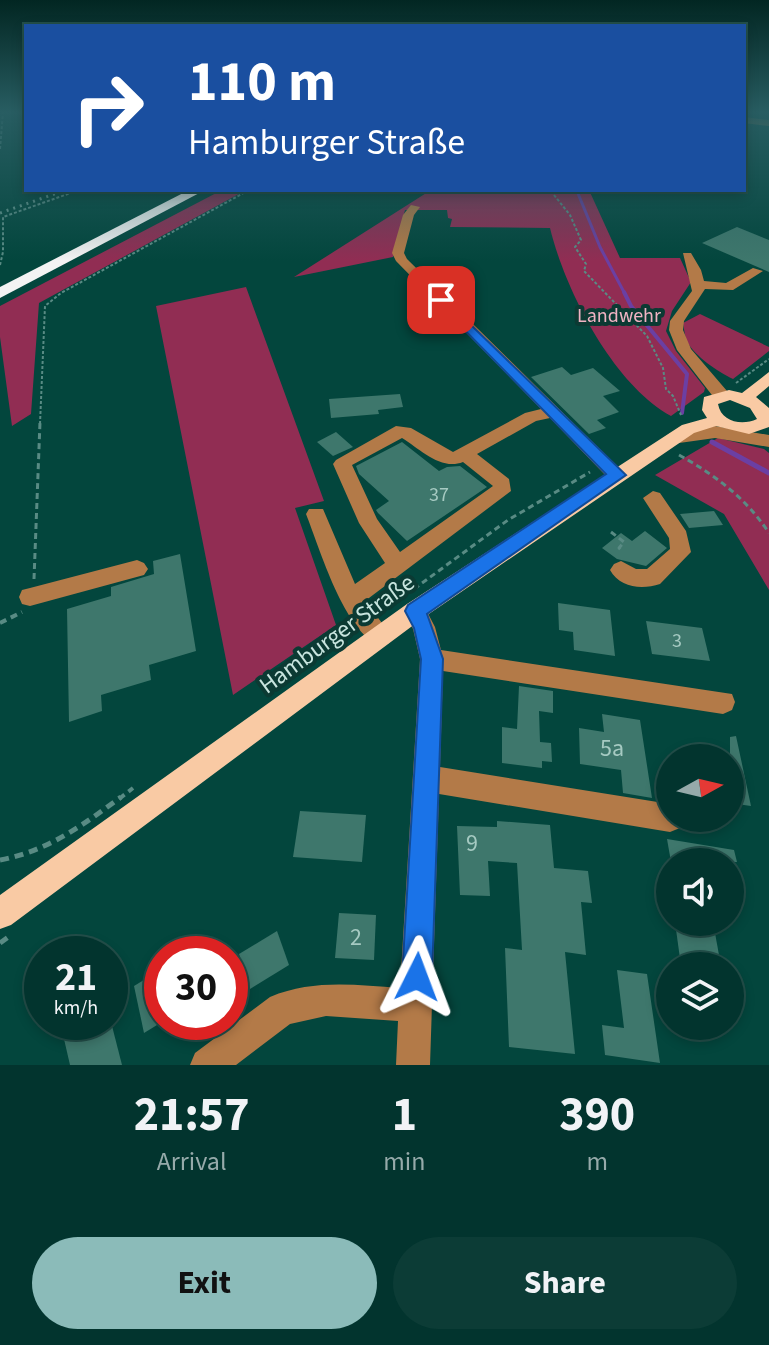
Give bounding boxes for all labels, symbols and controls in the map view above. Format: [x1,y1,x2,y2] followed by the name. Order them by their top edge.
[188,43,336,122] text: 110 m
[56,56,160,160] icon: right
[188,117,465,168] text: Hamburger Straße
[407,266,475,334] pin
[419,278,463,322] icon: arrive
[577,302,661,330] park label: Landwehr
[429,481,449,509] house number: 37
[252,566,422,702] street label: Hamburger Straße
[672,627,682,655] house number: 3
[600,731,624,766] house number: 5a
[656,744,744,832] north arrow
[656,744,744,1040] map controls
[466,826,478,861] house number: 9
[656,848,744,936] button: sound
[350,920,362,955] house number: 2
[375,935,459,1019] position arrow
[144,936,248,1040] speed limit sign: 30
[55,949,97,1006] text: 21
[656,952,744,1040] button: layers
[54,994,98,1022] text: km/h
[134,1081,250,1149] text: 21:57
[392,1081,417,1149] text: 1
[559,1081,635,1149] text: 390
[157,1143,227,1180] text: Arrival
[383,1143,425,1180] text: min
[586,1143,608,1180] text: m
[32,1237,377,1329] button: Exit
[393,1237,737,1329] button: Share

